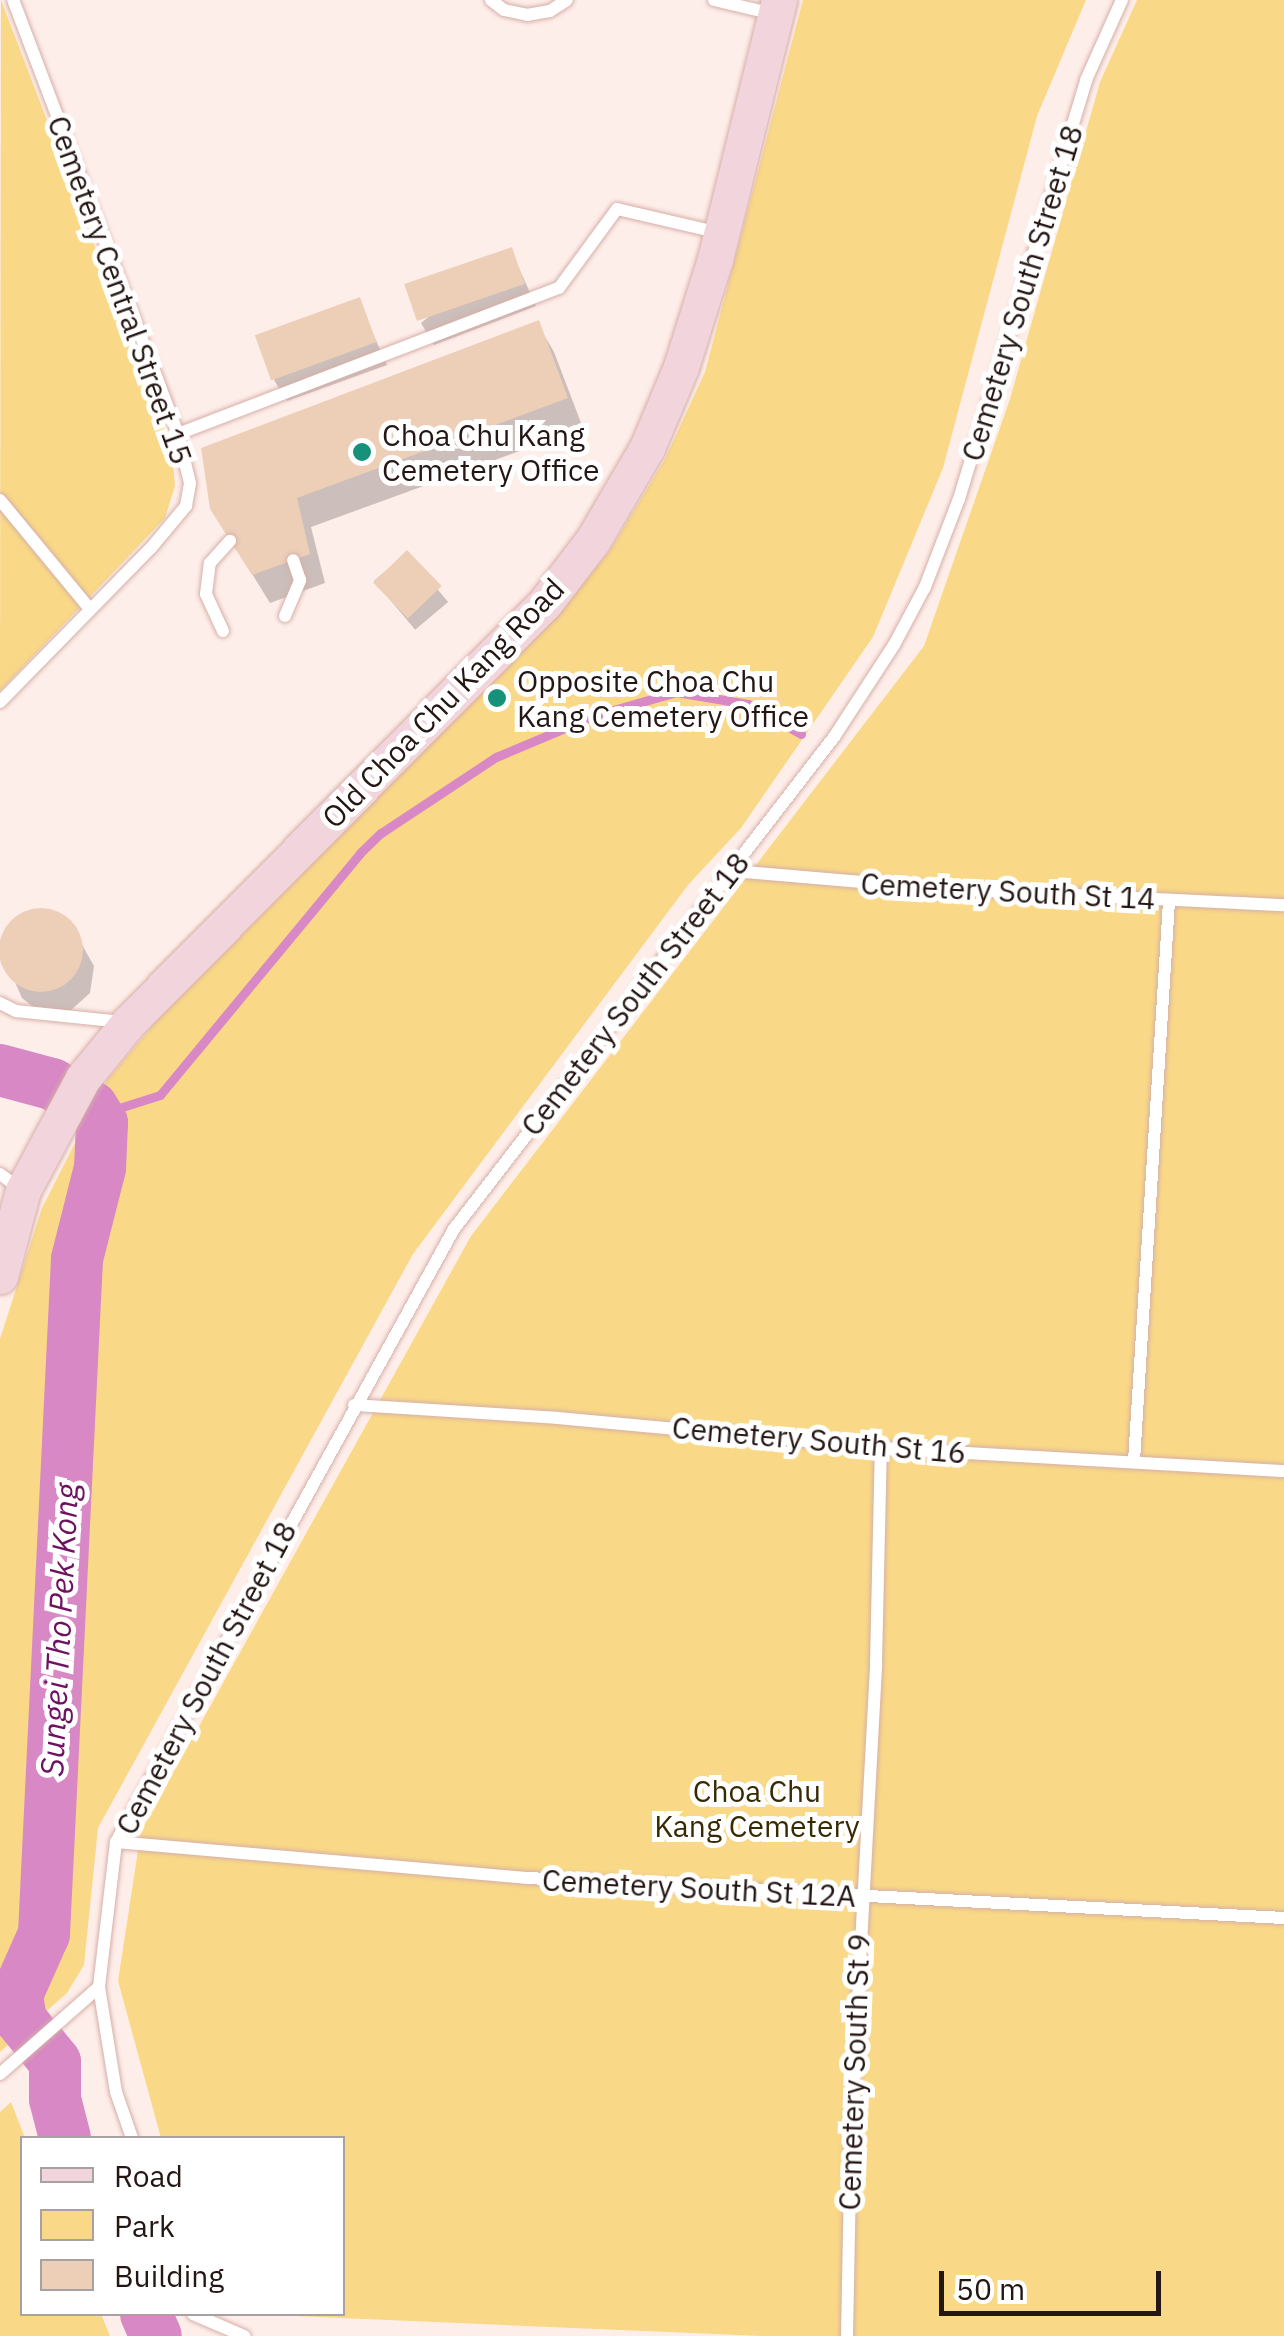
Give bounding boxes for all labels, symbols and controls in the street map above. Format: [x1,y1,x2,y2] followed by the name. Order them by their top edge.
[40,111,200,469] street label: Cemetery Central Street 15
[954,121,1090,465] street label: Cemetery South Street 18
[382,417,599,488] place label: Choa Chu Kang Cemetery Office
[351,441,373,463] marker: Choa Chu Kang Cemetery Office
[314,571,572,835] street label: Old Choa Chu Kang Road
[517,663,809,734] place label: Opposite Choa Chu Kang Cemetery Office
[486,687,508,709] marker: Opposite Choa Chu Kang Cemetery Office
[513,845,757,1143] street label: Cemetery South Street 18
[860,865,1156,917] street label: Cemetery South St 14
[671,1409,967,1471] street label: Cemetery South St 16
[32,1483,86,1777] water label: Sungei Tho Pek Kong
[108,1515,304,1841] street label: Cemetery South Street 18
[654,1773,860,1844] park label: Choa Chu Kang Cemetery
[541,1862,857,1914] street label: Cemetery South St 12A
[831,1933,877,2211] street label: Cemetery South St 9
[20,2136,345,2316] legend
[114,2156,183,2195] text: Road
[114,2206,175,2245] text: Park
[944,2251,1166,2313] scale bar
[114,2256,224,2295] text: Building
[956,2269,1025,2308] text: 50 m

